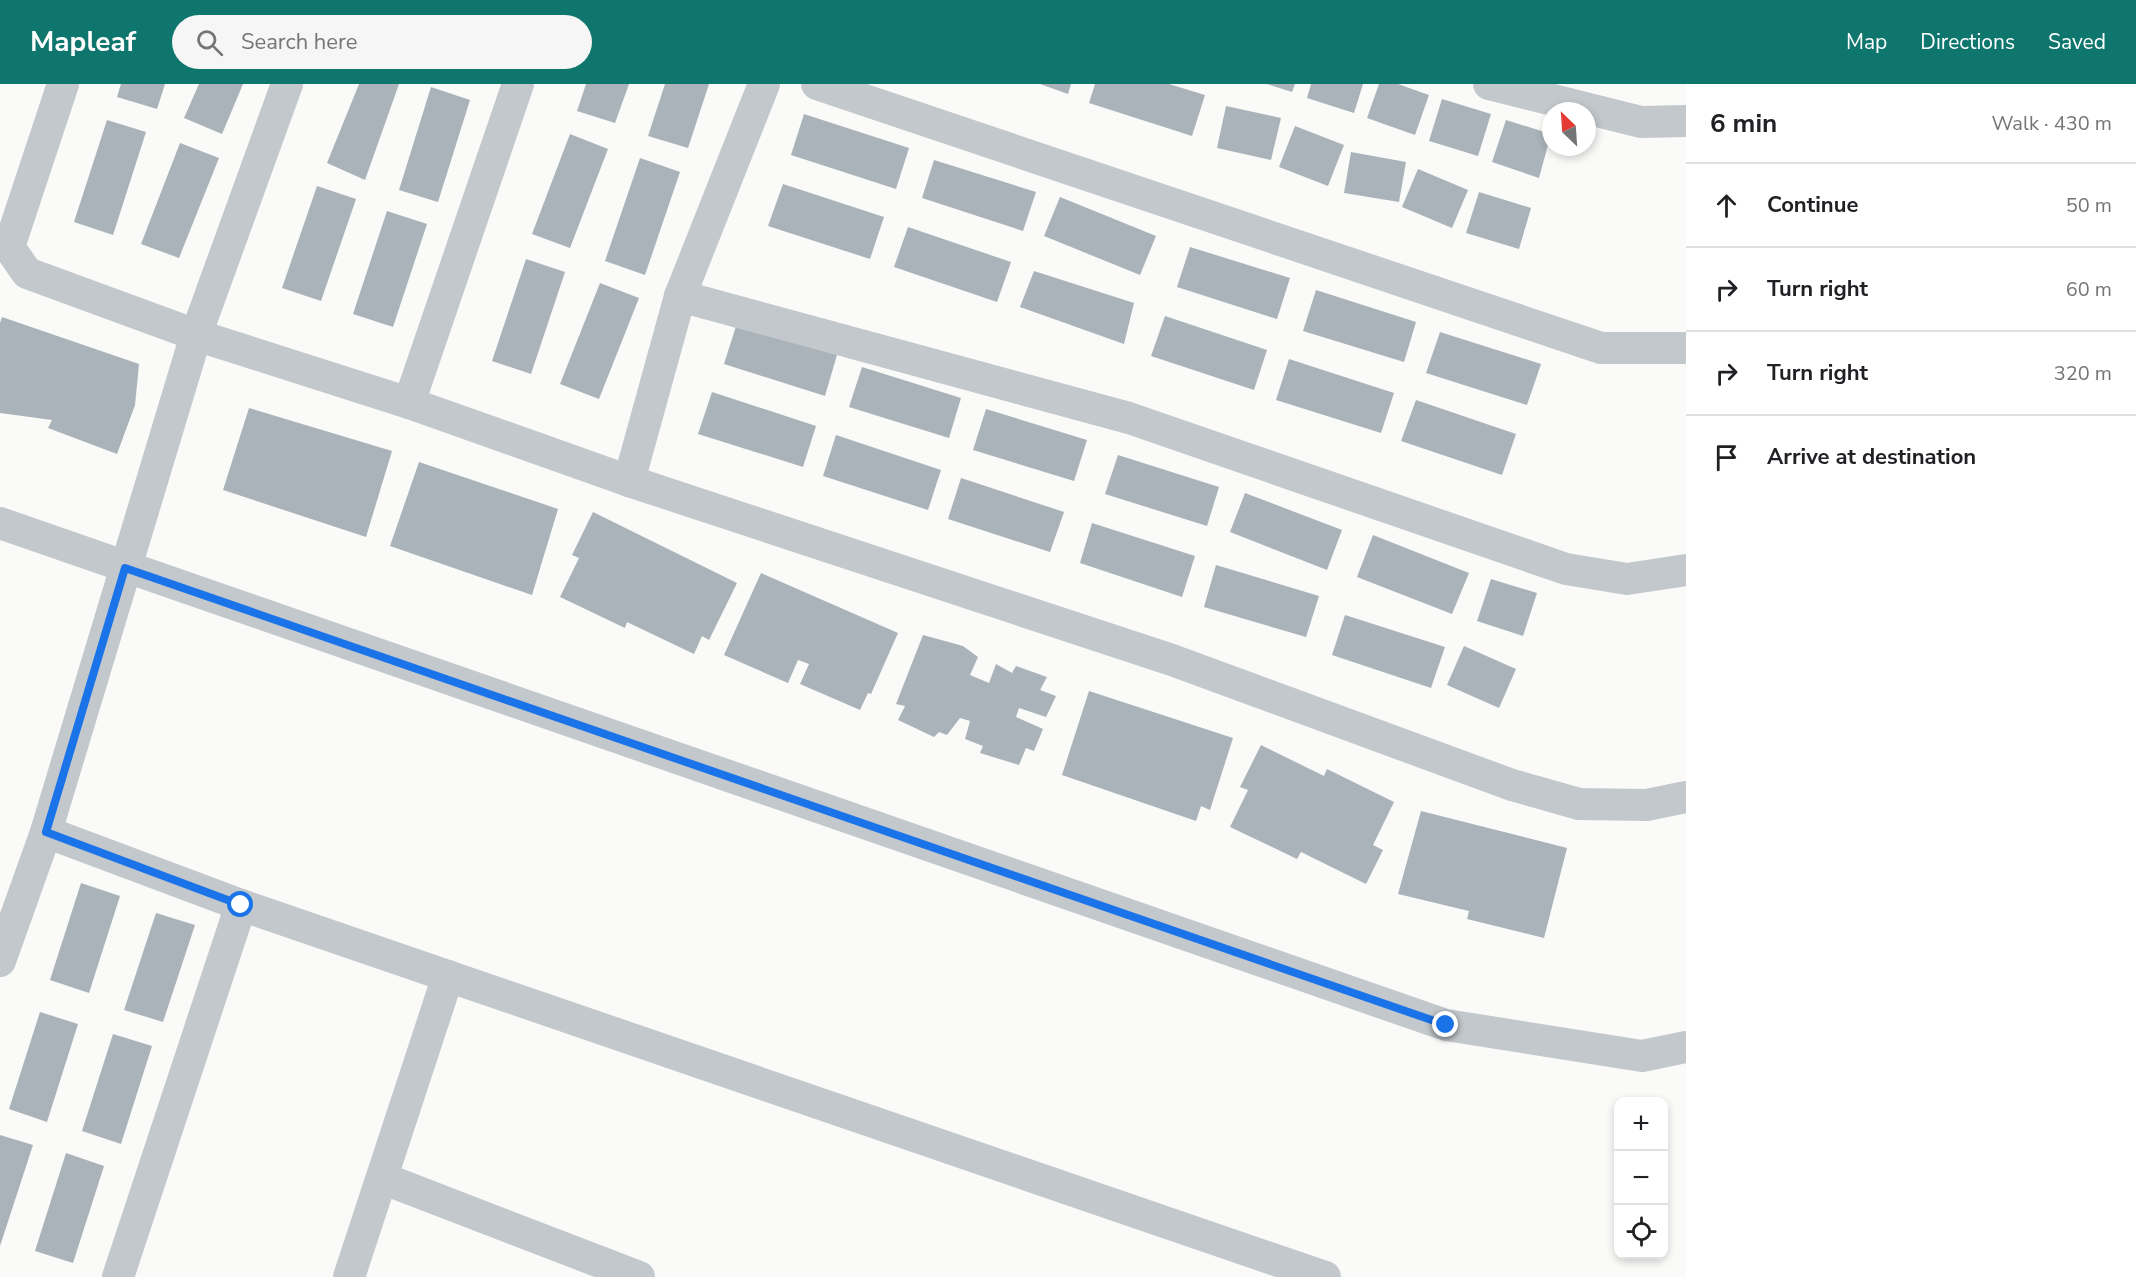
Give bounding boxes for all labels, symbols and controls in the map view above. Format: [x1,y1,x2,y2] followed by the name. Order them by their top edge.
[172,15,592,69] search box
[30,23,136,61] text: Mapleaf
[193,26,226,59] icon: search
[241,27,358,57] text: Search here
[1846,28,1887,56] text: Map
[1920,28,2015,56] text: Directions
[2048,28,2106,56] text: Saved
[1542,102,1596,156] north arrow
[1710,106,1777,141] text: 6 min
[1992,110,2112,137] text: Walk · 430 m
[1710,189,1743,222] icon: ahead
[1767,190,1858,220] text: Continue
[2066,192,2112,219] text: 50 m
[1710,273,1743,306] icon: right
[1767,274,1868,304] text: Turn right
[2066,276,2112,303] text: 60 m
[1710,357,1743,390] icon: right
[1767,358,1868,388] text: Turn right
[2054,360,2112,387] text: 320 m
[1710,441,1743,474] icon: arrive
[1767,442,1976,472] text: Arrive at destination
[227,891,253,917] route start
[1432,1011,1458,1037] route end
[1614,1097,1668,1259] map controls
[1614,1097,1668,1151] button: +
[1614,1151,1668,1205] button: −
[1614,1205,1668,1259] button: locate

